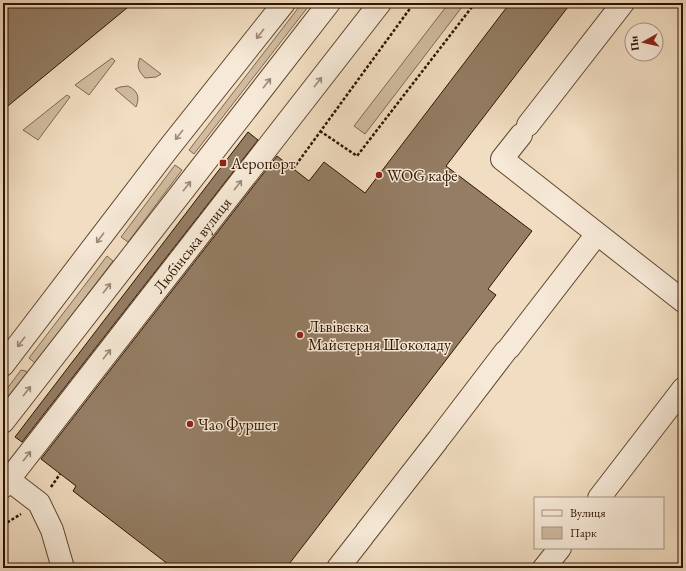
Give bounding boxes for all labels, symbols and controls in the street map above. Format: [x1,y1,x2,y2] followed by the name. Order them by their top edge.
[624,22,664,62] north arrow
[255,28,264,39] one-way arrow
[626,34,642,52] text: Пн
[314,77,322,88] one-way arrow
[263,78,271,89] one-way arrow
[175,130,183,141] one-way arrow
[230,153,296,174] place label: Аеропорт
[218,158,228,168] marker: Аеропорт
[387,165,458,186] place label: WOG кафе
[374,170,384,180] marker: WOG кафе
[234,179,243,190] one-way arrow
[183,181,191,192] one-way arrow
[148,193,236,297] street label: Любінська вулиця
[95,233,104,244] one-way arrow
[103,283,111,294] one-way arrow
[308,316,452,355] place label: Львівська Майстерня Шоколаду
[295,330,305,340] marker: Львівська Майстерня Шоколаду
[17,336,25,347] one-way arrow
[102,348,111,359] one-way arrow
[23,385,31,396] one-way arrow
[198,414,278,435] place label: Чао Фуршет
[185,419,195,429] marker: Чао Фуршет
[23,451,31,462] one-way arrow
[534,497,664,549] legend
[570,505,606,521] text: Вулиця
[570,525,597,541] text: Парк

